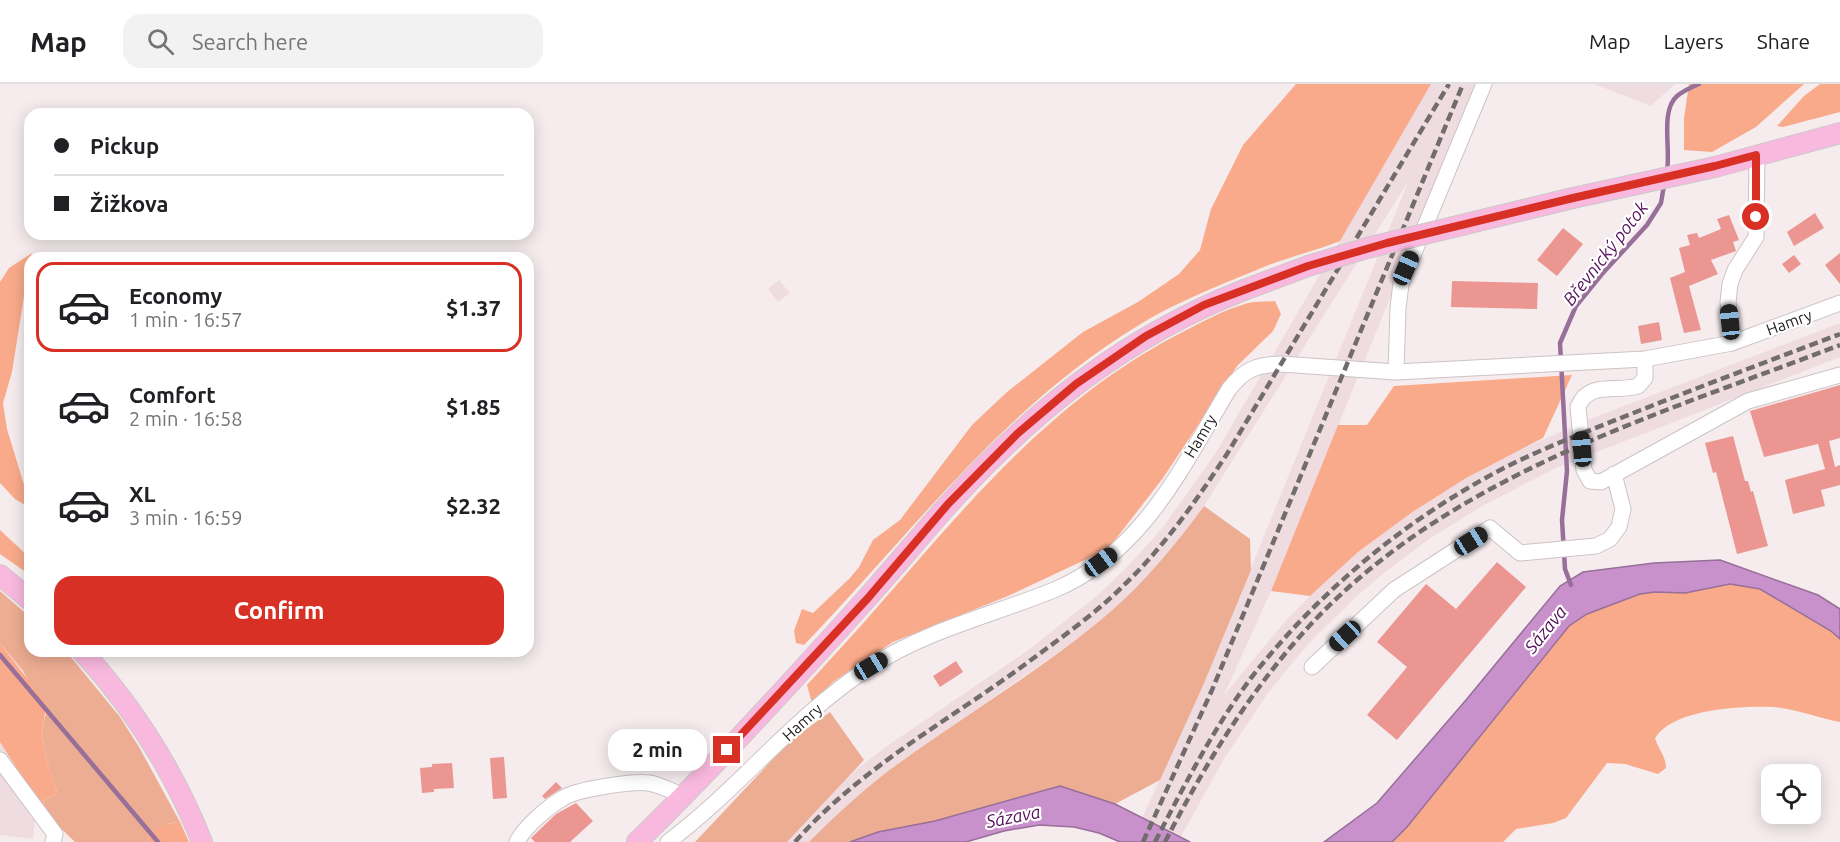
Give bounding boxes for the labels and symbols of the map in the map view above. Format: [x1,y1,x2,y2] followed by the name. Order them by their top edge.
[1558,197,1652,309] water label: Břevnický potok
[1742,203,1769,230] route start
[1390,248,1422,288] car
[1719,303,1741,341] car
[1764,305,1815,339] street label: Hamry
[1180,411,1220,461] street label: Hamry
[1571,430,1593,468] car
[1451,524,1491,558] car
[1081,544,1121,580] car
[1519,601,1570,657] water label: Sázava
[1326,617,1364,655] car
[851,649,891,683] car
[778,699,826,745] street label: Hamry
[607,729,706,771] callout: 2 min
[713,736,740,763] route end
[983,801,1042,831] water label: Sázava

